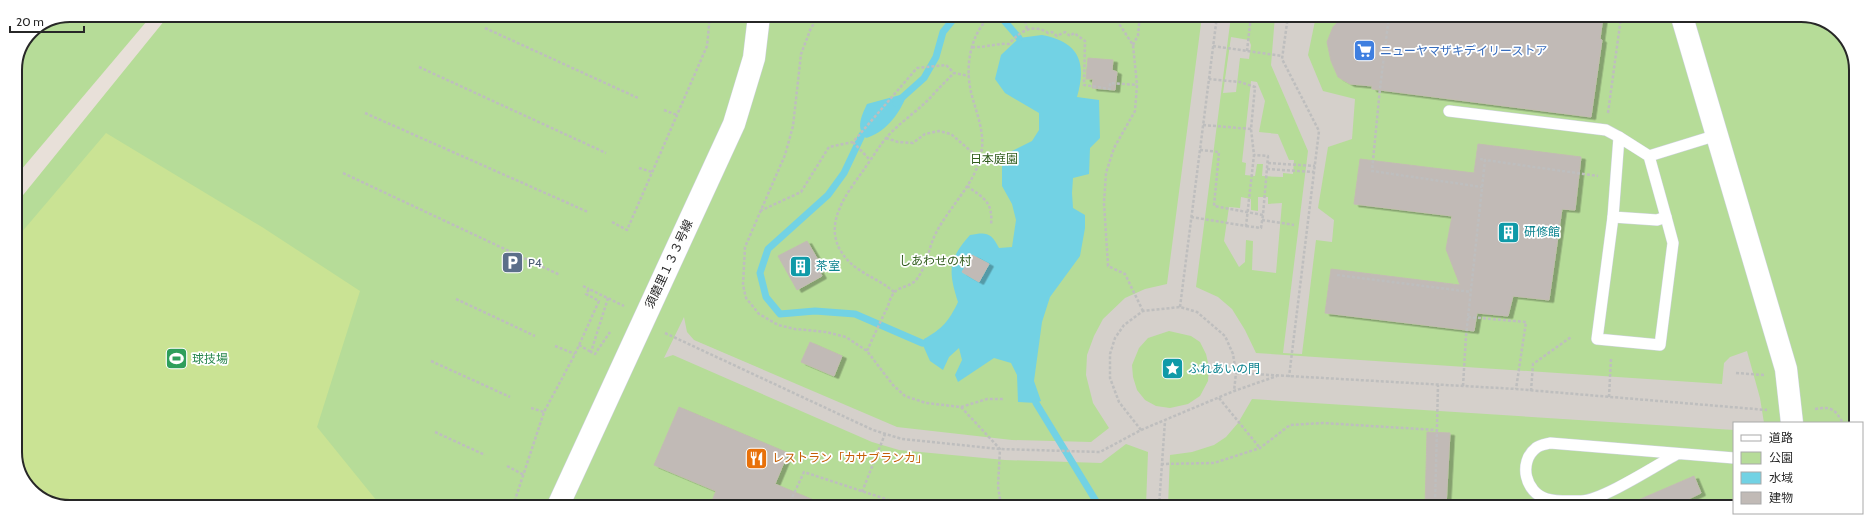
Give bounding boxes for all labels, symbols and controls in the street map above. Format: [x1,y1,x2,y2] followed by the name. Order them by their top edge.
[10,8,84,34] scale bar
[16,14,44,29] text: 20 m
[1352,38,1378,64] supermarket icon: ニューヤマザキデイリーストア
[1380,43,1547,58] place label: ニューヤマザキデイリーストア
[970,151,1018,166] park label: 日本庭園
[641,217,696,310] street label: 須磨里１３３号線
[1496,219,1522,245] building icon: 研修館
[1524,224,1560,239] place label: 研修館
[500,250,526,276] parking icon: P4
[788,253,814,279] building icon: 茶室
[899,253,972,268] park label: しあわせの村
[528,255,542,270] place label: P4
[816,258,840,273] place label: 茶室
[164,346,190,372] sports icon: 球技場
[192,351,228,366] place label: 球技場
[1159,356,1185,382] place icon: ふれあいの門
[1188,361,1260,376] place label: ふれあいの門
[1733,422,1863,514] legend
[1769,430,1793,445] text: 道路
[744,445,770,471] restaurant icon: レストラン「カサブランカ」
[772,450,928,465] place label: レストラン「カサブランカ」
[1769,450,1793,465] text: 公園
[1769,470,1793,485] text: 水域
[1769,490,1793,505] text: 建物

